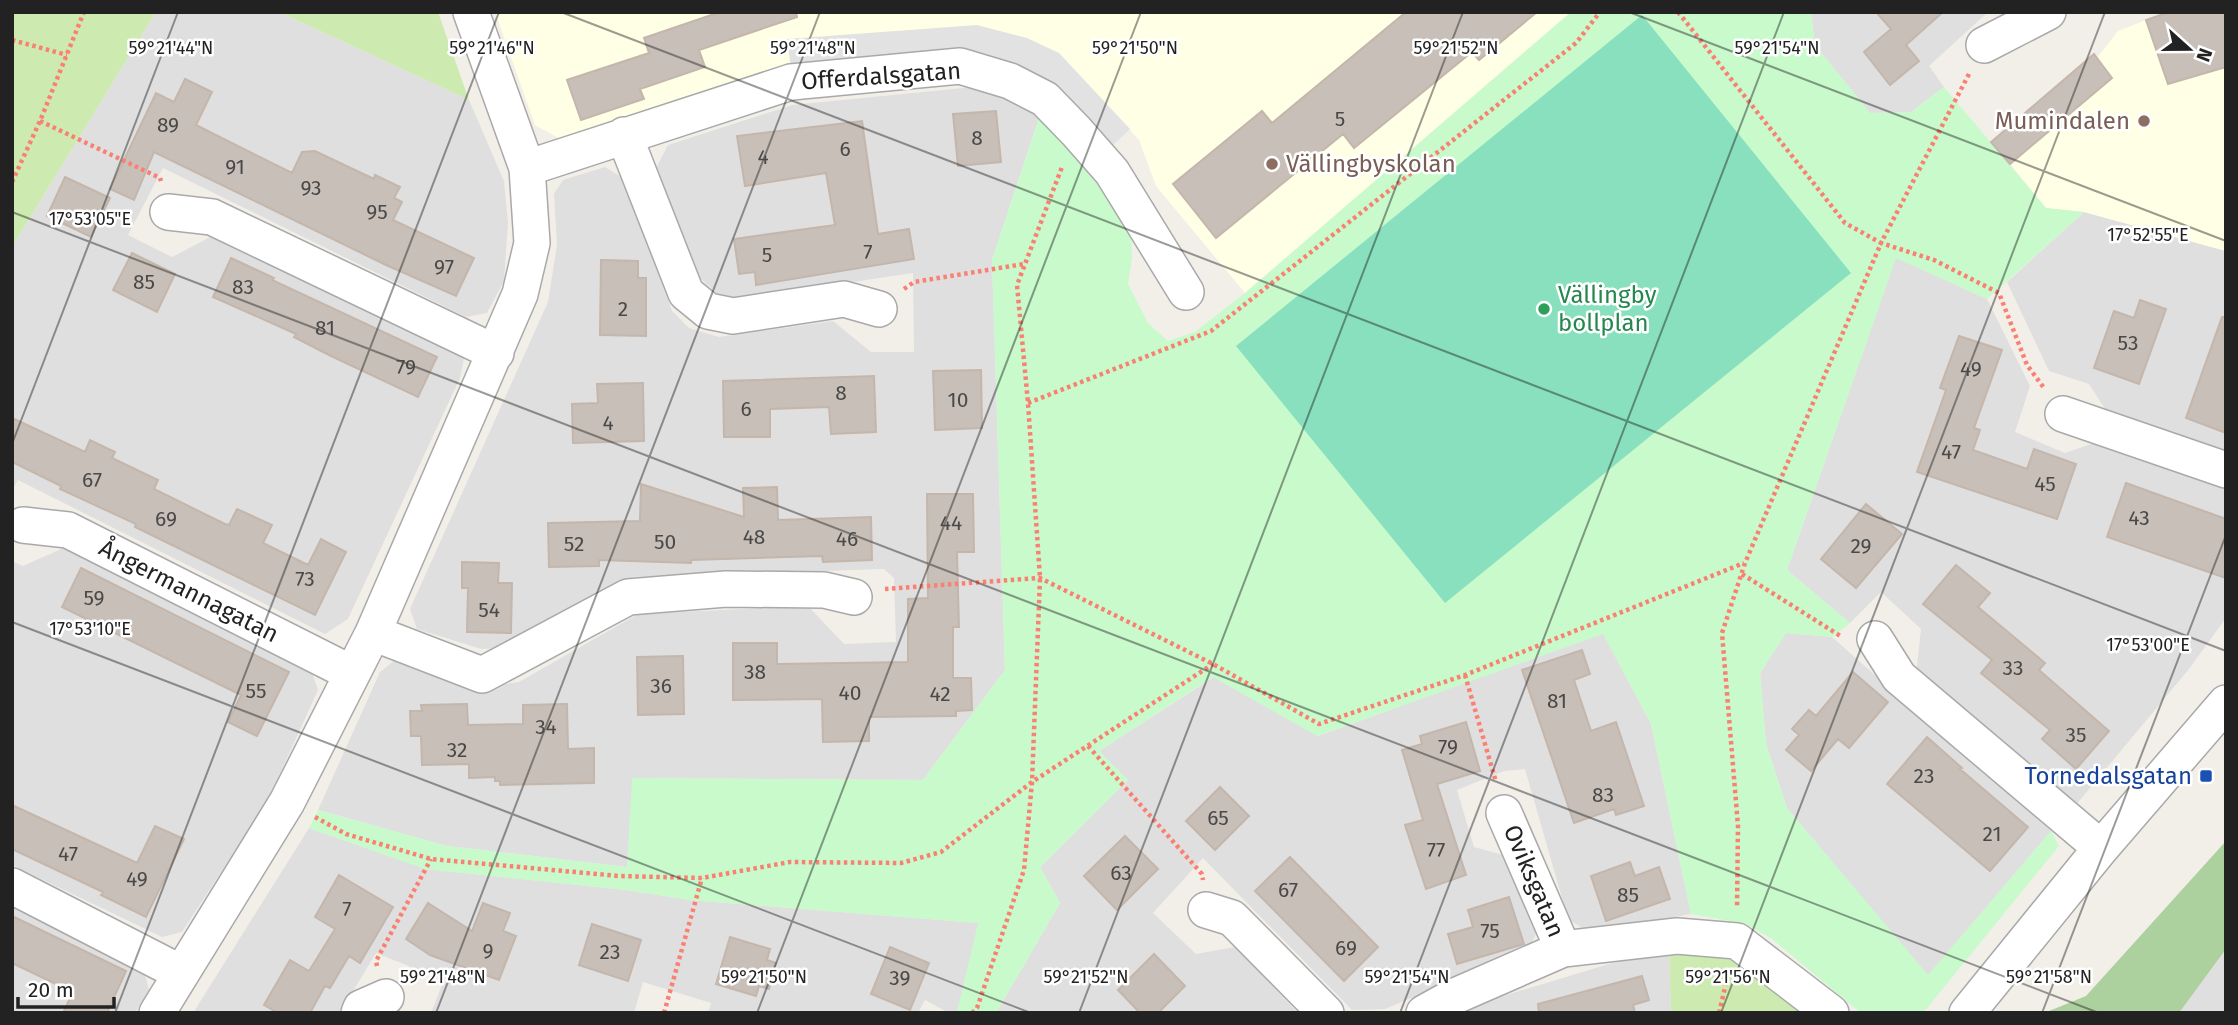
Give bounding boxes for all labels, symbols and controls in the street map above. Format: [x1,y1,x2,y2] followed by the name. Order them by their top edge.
[2154,14,2224,84] north arrow
[129,37,213,59] text: 59°21'44"N
[449,37,535,59] text: 59°21'46"N
[770,37,856,59] text: 59°21'48"N
[1092,37,1178,59] text: 59°21'50"N
[1414,37,1499,59] text: 59°21'52"N
[1735,37,1819,59] text: 59°21'54"N
[2191,45,2217,65] text: N
[800,56,962,96] street label: Offerdalsgatan
[1335,106,1345,132] house number: 5
[1995,107,2130,135] place label: Mumindalen
[157,112,179,138] house number: 89
[2136,113,2152,129] marker: Mumindalen
[971,125,983,151] house number: 8
[839,136,851,162] house number: 6
[757,144,769,170] house number: 4
[1286,150,1456,178] place label: Vällingbyskolan
[225,154,245,180] house number: 91
[1264,156,1280,172] marker: Vällingbyskolan
[300,175,322,201] house number: 93
[366,199,388,225] house number: 95
[49,208,131,230] text: 17°53'05"E
[2107,224,2189,246] text: 17°52'55"E
[863,239,873,265] house number: 7
[762,242,772,268] house number: 5
[434,254,454,280] house number: 97
[133,269,155,295] house number: 85
[232,274,254,300] house number: 83
[1558,281,1657,337] place label: Vällingby bollplan
[618,296,628,322] house number: 2
[1536,301,1552,317] marker: Vällingby bollplan
[315,315,335,341] house number: 81
[2118,330,2138,356] house number: 53
[396,354,416,380] house number: 79
[1960,356,1982,382] house number: 49
[835,380,847,406] house number: 8
[948,387,968,413] house number: 10
[740,396,752,422] house number: 6
[602,410,614,436] house number: 4
[1941,439,1961,465] house number: 47
[82,467,102,493] house number: 67
[2034,471,2056,497] house number: 45
[2128,505,2150,531] house number: 43
[155,506,177,532] house number: 69
[940,510,962,536] house number: 44
[743,524,765,550] house number: 48
[836,526,858,552] house number: 46
[654,529,676,555] house number: 50
[564,531,584,557] house number: 52
[95,533,284,648] street label: Ångermannagatan
[1850,533,1872,559] house number: 29
[295,566,315,592] house number: 73
[83,585,105,611] house number: 59
[478,597,500,623] house number: 54
[49,618,131,640] text: 17°53'10"E
[2106,634,2190,656] text: 17°53'00"E
[2003,655,2023,681] house number: 33
[744,659,766,685] house number: 38
[650,673,672,699] house number: 36
[246,678,266,704] house number: 55
[839,680,861,706] house number: 40
[929,681,951,707] house number: 42
[1547,688,1567,714] house number: 81
[535,714,557,740] house number: 34
[2066,722,2087,748] house number: 35
[1438,734,1458,760] house number: 79
[447,737,467,763] house number: 32
[2024,762,2192,790] place label: Tornedalsgatan
[1914,763,1934,789] house number: 23
[2198,768,2214,784] marker: Tornedalsgatan
[1592,782,1614,808] house number: 83
[1207,805,1229,831] house number: 65
[1498,821,1570,941] street label: Oviksgatan
[1983,821,2001,847] house number: 21
[1427,837,1445,863] house number: 77
[58,841,78,867] house number: 47
[1110,860,1132,886] house number: 63
[126,866,148,892] house number: 49
[1278,877,1298,903] house number: 67
[1617,882,1639,908] house number: 85
[342,896,352,922] house number: 7
[1480,918,1500,944] house number: 75
[1335,935,1357,961] house number: 69
[482,938,494,964] house number: 9
[600,939,620,965] house number: 23
[18,965,114,1009] scale bar
[889,965,911,991] house number: 39
[400,966,486,988] text: 59°21'48"N
[721,966,807,988] text: 59°21'50"N
[1044,966,1129,988] text: 59°21'52"N
[1365,966,1449,988] text: 59°21'54"N
[1685,966,1771,988] text: 59°21'56"N
[2006,966,2092,988] text: 59°21'58"N
[28,977,74,1003] text: 20 m

